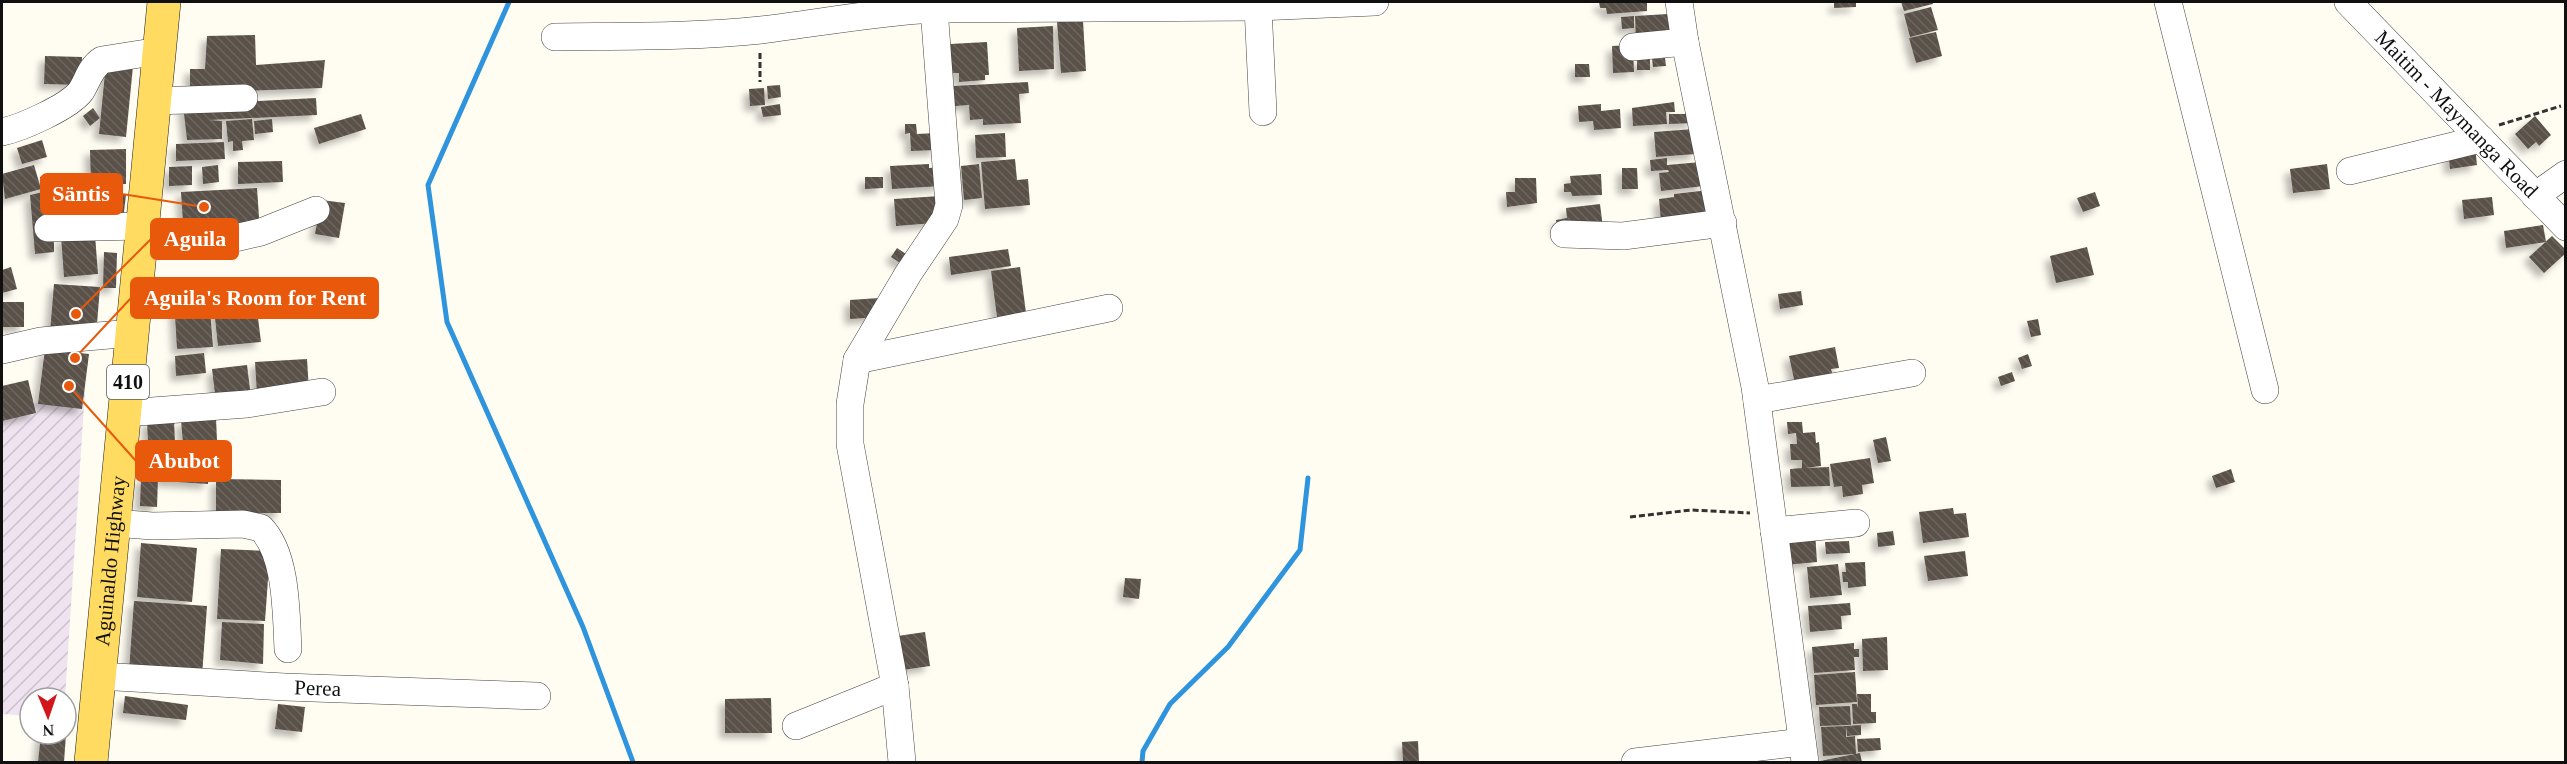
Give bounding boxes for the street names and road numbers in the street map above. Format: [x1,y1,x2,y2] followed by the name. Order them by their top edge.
[2370,25,2543,203] street label: Maitim - Maymanga Road
[107,365,149,399] road number: 410
[90,474,130,647] street label: Aguinaldo Highway
[294,675,342,701] street label: Perea

